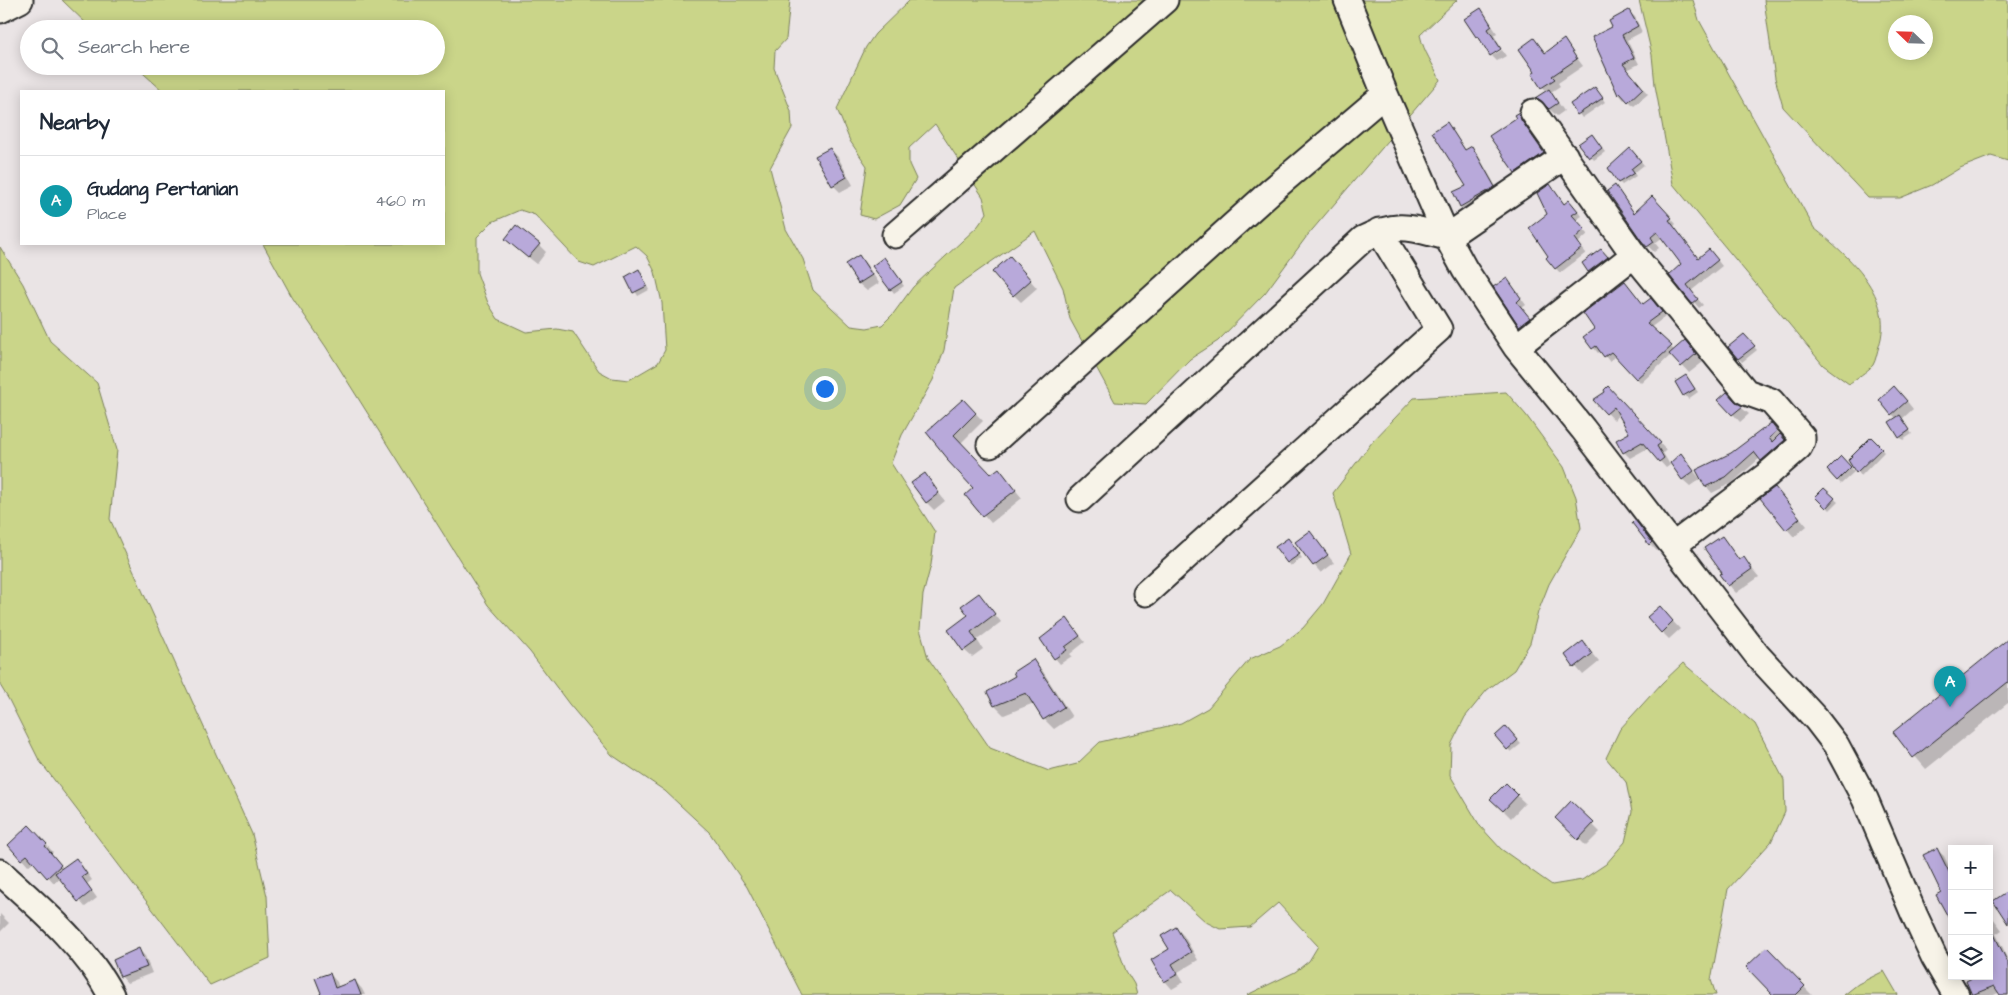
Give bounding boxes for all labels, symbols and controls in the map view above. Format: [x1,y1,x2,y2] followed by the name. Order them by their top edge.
[1888,15,1933,60] north arrow
[20,20,445,75] search box
[38,34,66,62] icon: search
[78,34,190,61] text: Search here
[40,108,110,137] text: Nearby
[87,176,238,203] text: Gudang Pertanian
[51,190,61,212] text: A
[375,190,425,212] text: 460 m
[87,203,127,225] text: Place
[812,376,838,402] your location
[1934,666,1966,707] pin: A
[1948,845,1993,980] map controls
[1948,845,1993,890] button: +
[1948,890,1993,935] button: −
[1948,935,1993,980] button: layers

